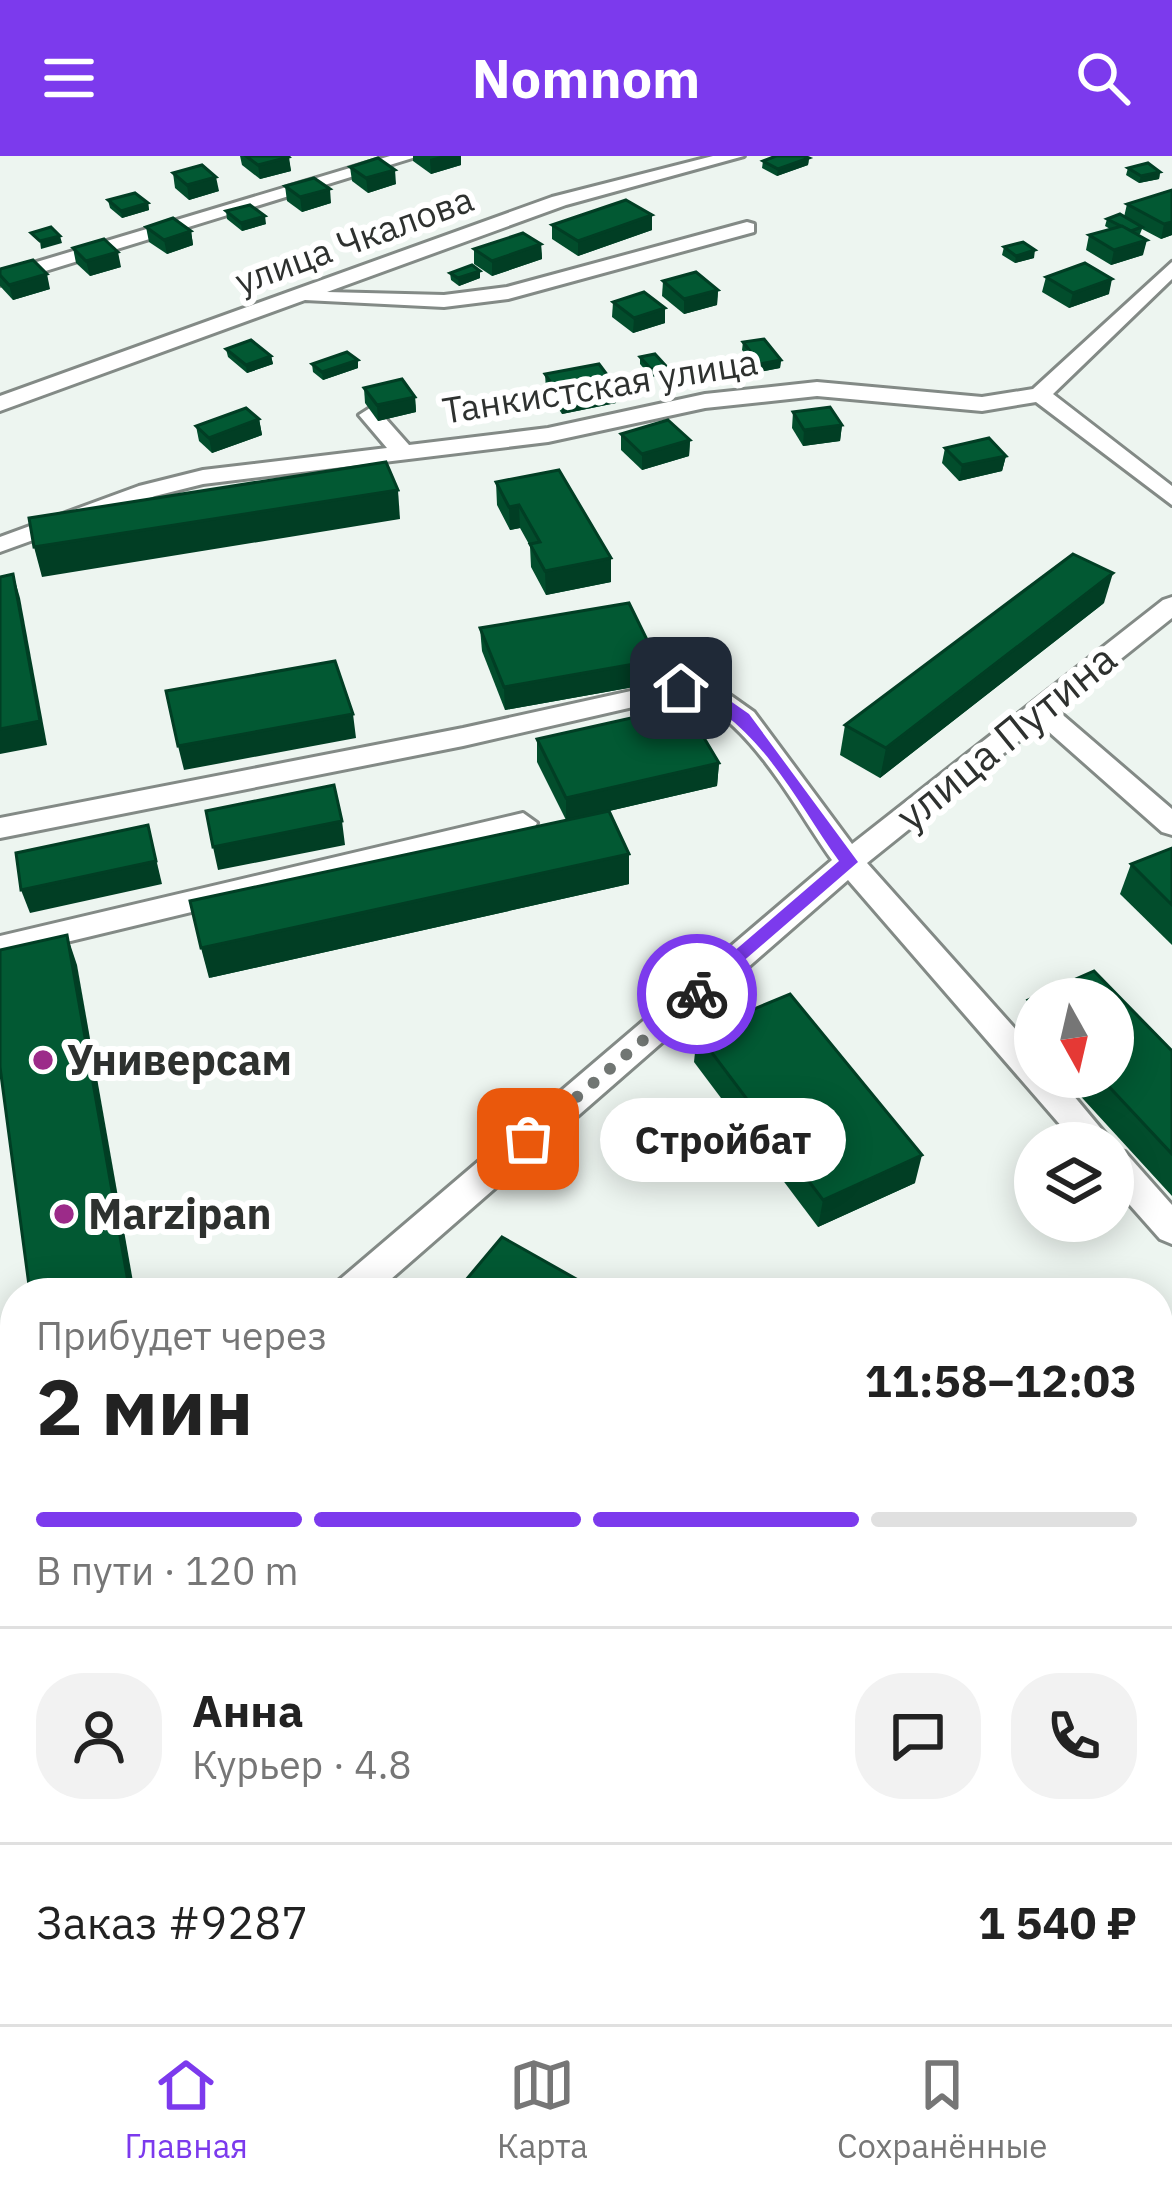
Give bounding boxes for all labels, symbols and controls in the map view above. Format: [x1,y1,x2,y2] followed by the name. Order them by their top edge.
[472,43,700,113] text: Nomnom
[36,45,102,111] icon: menu
[1070,45,1136,111] icon: search
[228,175,479,304] street label: улица Чкалова
[439,337,761,434] street label: Танкистская улица
[884,631,1127,842] street label: улица Путина
[630,637,732,739] pin
[648,655,714,721] icon: home
[637,934,757,1054] courier
[664,961,730,1027] icon: bike
[1014,978,1134,1098] north arrow
[1014,978,1134,1242] map controls
[67,1032,292,1087] place label: Универсам
[30,1047,56,1073] marker: Универсам
[477,1088,579,1190] pin
[600,1097,846,1181] callout: Стройбат
[495,1106,561,1172] icon: bag
[635,1114,811,1165] text: Стройбат
[1014,1122,1134,1242] button: layers
[88,1186,272,1241] place label: Marzipan
[51,1201,77,1227] marker: Marzipan
[36,1310,327,1361] text: Прибудет через
[865,1351,1137,1409] text: 11:58–12:03
[36,1355,253,1456] text: 2 мин
[36,1545,299,1596] text: В пути · 120 m
[36,1673,162,1799] button: person
[855,1673,981,1799] button: chat
[1011,1673,1137,1799] button: phone
[192,1681,304,1739] text: Анна
[192,1739,412,1790] text: Курьер · 4.8
[36,1893,308,1951] text: Заказ #9287
[978,1893,1137,1951] text: 1 540 ₽
[125,2052,248,2167] tab: Главная
[497,2052,588,2167] tab: Карта
[837,2052,1047,2167] tab: Сохранённые

